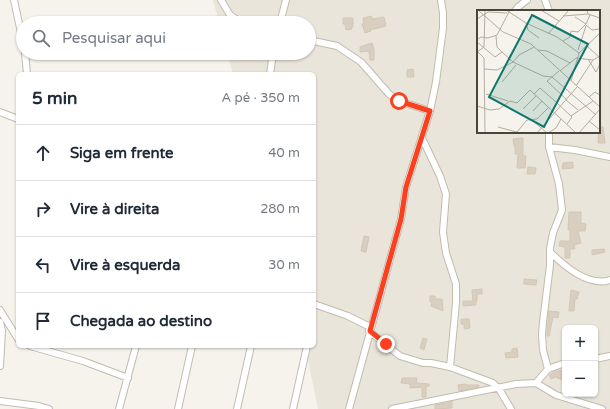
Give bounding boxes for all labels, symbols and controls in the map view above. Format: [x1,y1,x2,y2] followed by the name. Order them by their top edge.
[477,10,600,133] inset map
[16,16,316,60] search box
[30,27,52,49] icon: search
[62,29,166,47] text: Pesquisar aqui
[32,88,77,109] text: 5 min
[221,90,300,106] text: A pé · 350 m
[390,92,408,110] route start
[32,142,54,164] icon: ahead
[70,144,174,162] text: Siga em frente
[268,145,300,161] text: 40 m
[32,198,54,220] icon: right
[70,200,159,218] text: Vire à direita
[260,201,300,217] text: 280 m
[32,254,54,276] icon: left
[70,256,180,274] text: Vire à esquerda
[268,257,300,273] text: 30 m
[32,310,54,332] icon: arrive
[70,312,212,330] text: Chegada ao destino
[562,325,598,397] map controls
[562,325,598,361] button: +
[377,335,395,353] route end
[562,361,598,397] button: −

